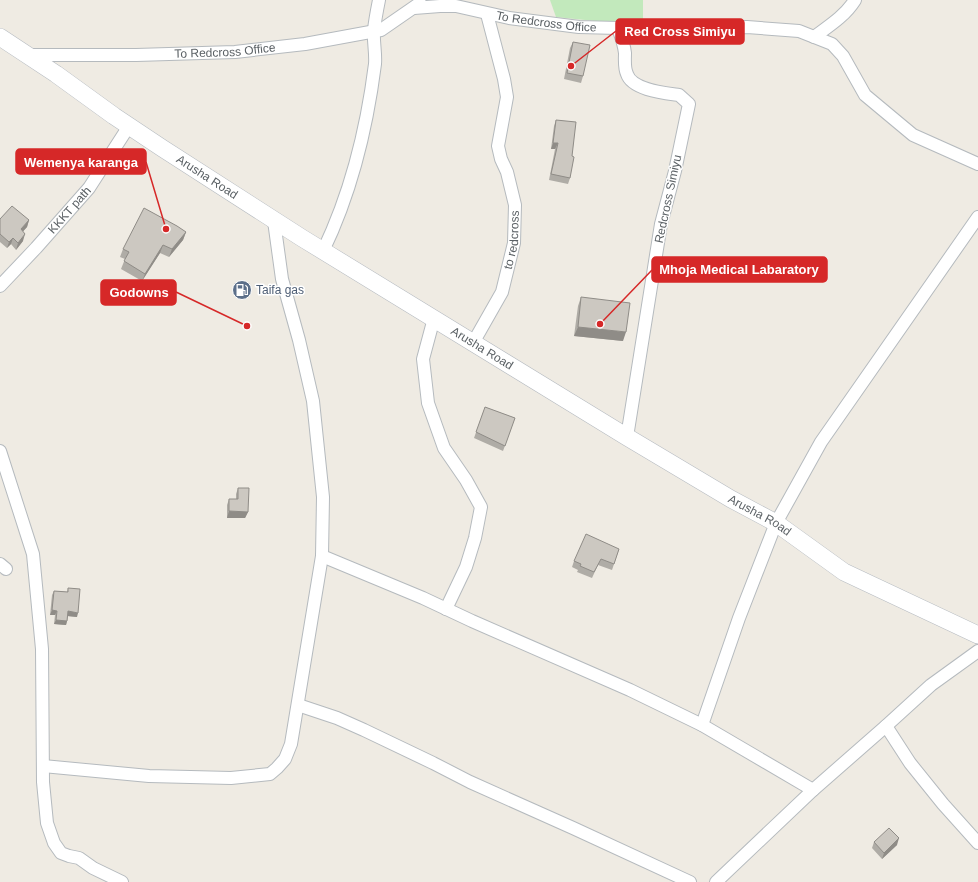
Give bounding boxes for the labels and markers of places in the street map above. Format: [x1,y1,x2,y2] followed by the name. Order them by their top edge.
[616,19,744,44] callout: Red Cross Simiyu
[16,149,146,174] callout: Wemenya karanga
[652,257,827,282] callout: Mhoja Medical Labaratory
[231,279,253,301] fuel station icon: Taifa gas
[101,280,176,305] callout: Godowns
[256,283,304,297] place label: Taifa gas

